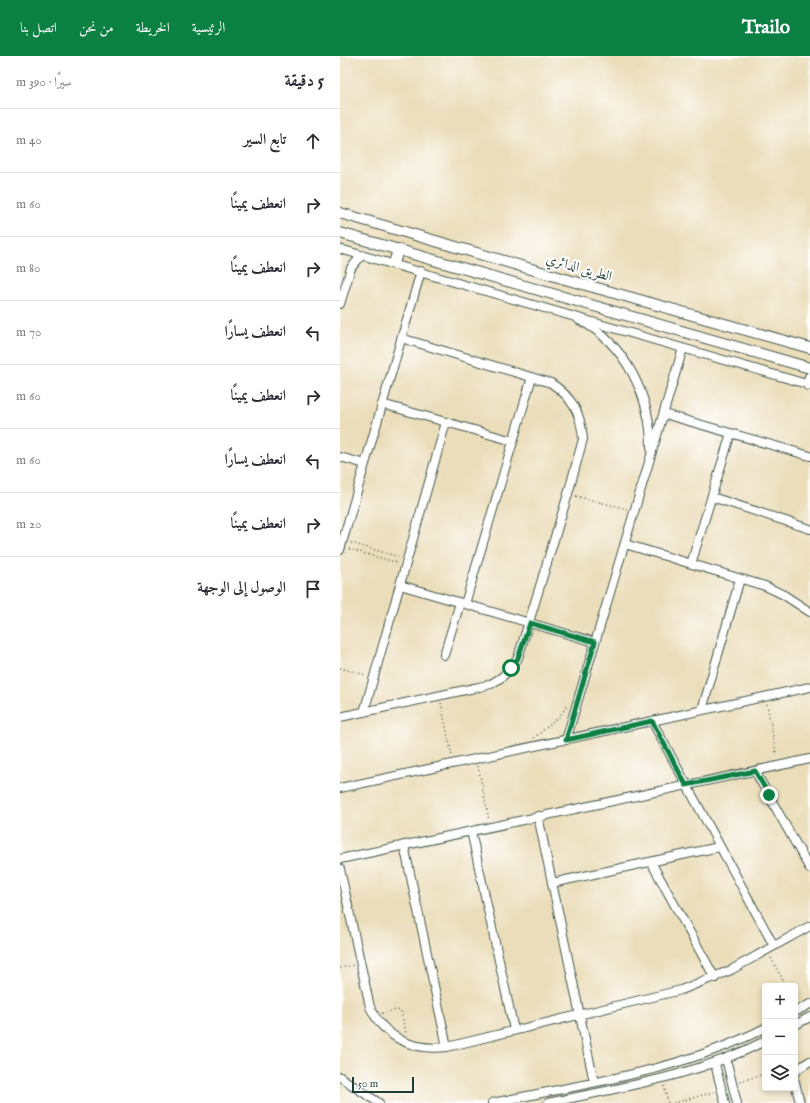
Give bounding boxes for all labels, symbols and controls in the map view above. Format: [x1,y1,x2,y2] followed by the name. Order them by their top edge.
[742,16,790,40] text: Trailo
[20,19,57,37] text: اتصل بنا
[79,19,114,37] text: من نحن
[136,19,170,37] text: الخريطة
[192,19,225,37] text: الرئيسية
[284,71,324,92] text: 5 دقيقة
[16,74,72,91] text: سيرًا · 390 m
[244,130,286,149] text: تابع السير
[302,130,324,152] icon: ahead
[16,132,42,149] text: 40 m
[230,194,286,213] text: انعطف يمينًا
[302,194,324,216] icon: right
[16,196,41,213] text: 60 m
[543,250,614,288] street label: الطريق الدائري
[230,258,286,277] text: انعطف يمينًا
[302,258,324,280] icon: right
[16,260,40,277] text: 80 m
[224,322,286,341] text: انعطف يسارًا
[302,322,324,344] icon: left
[16,324,41,341] text: 70 m
[230,386,286,405] text: انعطف يمينًا
[302,386,324,408] icon: right
[16,388,41,405] text: 60 m
[224,450,286,469] text: انعطف يسارًا
[302,450,324,472] icon: left
[16,452,41,469] text: 60 m
[230,514,286,533] text: انعطف يمينًا
[302,514,324,536] icon: right
[16,516,41,533] text: 20 m
[197,578,286,597] text: الوصول إلى الوجهة
[302,578,324,600] icon: arrive
[502,659,520,677] route start
[760,786,778,804] route end
[762,983,798,1091] map controls
[762,983,798,1019] button: +
[762,1019,798,1055] button: −
[762,1055,798,1091] button: layers
[352,1075,414,1094] scale bar
[358,1077,378,1091] text: 50 m

